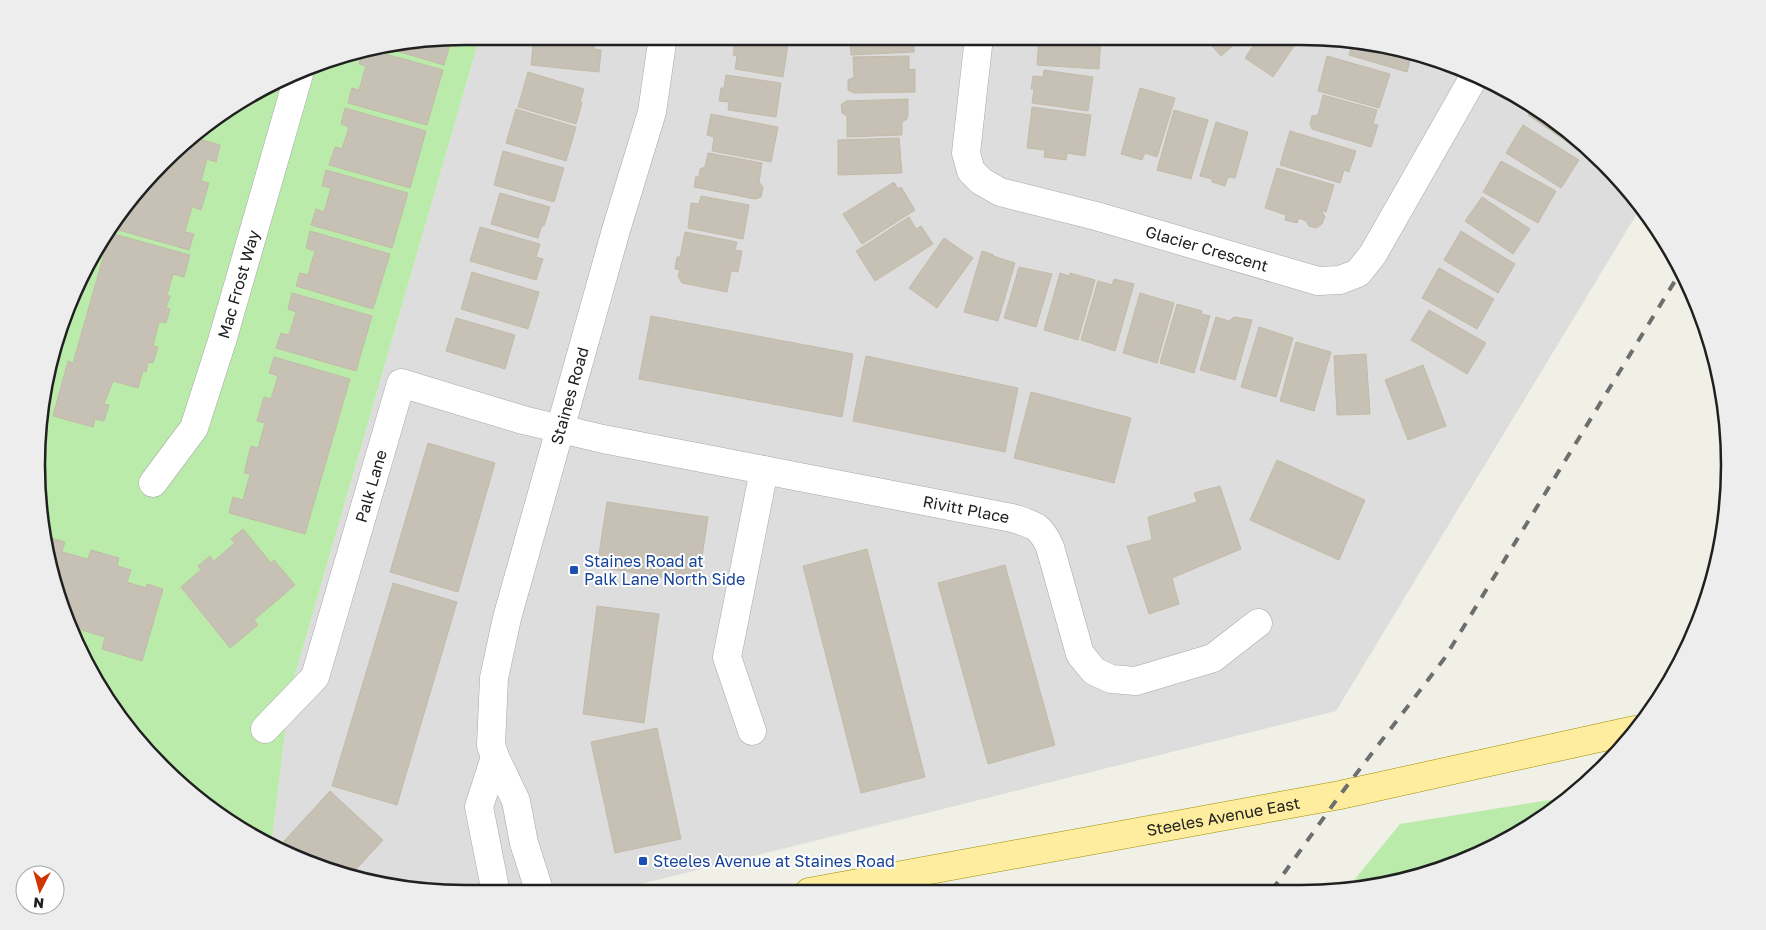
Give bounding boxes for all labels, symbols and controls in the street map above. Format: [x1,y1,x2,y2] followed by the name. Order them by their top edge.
[1143,221,1271,276] street label: Glacier Crescent
[213,228,264,341] street label: Mac Frost Way
[546,345,593,447] street label: Staines Road
[351,447,391,525] street label: Palk Lane
[921,491,1011,527] street label: Rivitt Place
[584,551,745,589] place label: Staines Road at Palk Lane North Side
[568,564,580,576] marker: Staines Road at Palk Lane North Side
[1145,793,1302,840] street label: Steeles Avenue East
[653,851,895,871] place label: Steeles Avenue at Staines Road
[637,855,649,867] marker: Steeles Avenue at Staines Road
[15,865,65,915] north arrow
[32,894,45,912] text: N

